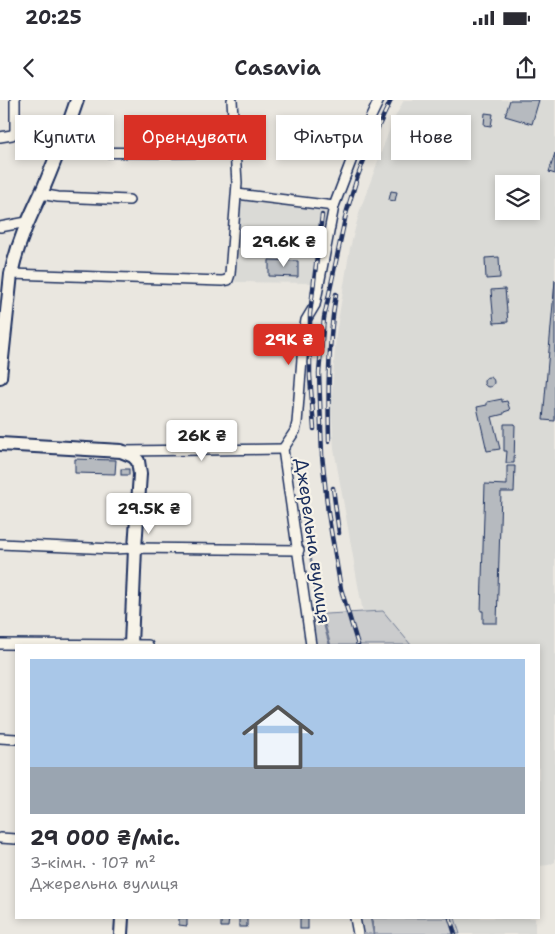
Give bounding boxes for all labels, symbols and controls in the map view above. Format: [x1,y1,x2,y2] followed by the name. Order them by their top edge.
[25,5,82,30] text: 20:25
[234,53,321,82] text: Casavia
[15,54,43,82] icon: back
[512,54,540,82] icon: share
[15,115,114,160] chip: Купити
[124,115,266,160] chip: Орендувати
[276,115,381,160] chip: Фільтри
[391,115,471,160] chip: Нове
[495,175,540,220] map controls
[495,175,540,220] button: layers
[238,226,330,268] pin: 29.6K ₴
[252,231,316,252] text: 29.6K ₴
[254,324,324,366] pin: 29K ₴
[264,329,314,350] text: 29K ₴
[167,420,237,462] pin: 26K ₴
[177,425,227,446] text: 26K ₴
[289,457,337,625] street label: Джерельна вулиця
[103,492,195,535] pin: 29.5K ₴
[117,498,181,519] text: 29.5K ₴
[233,692,323,782] icon: home
[30,824,180,852] text: 29 000 ₴/міс.
[30,852,156,873] text: 3-кімн. · 107 m²
[30,873,179,894] text: Джерельна вулиця

